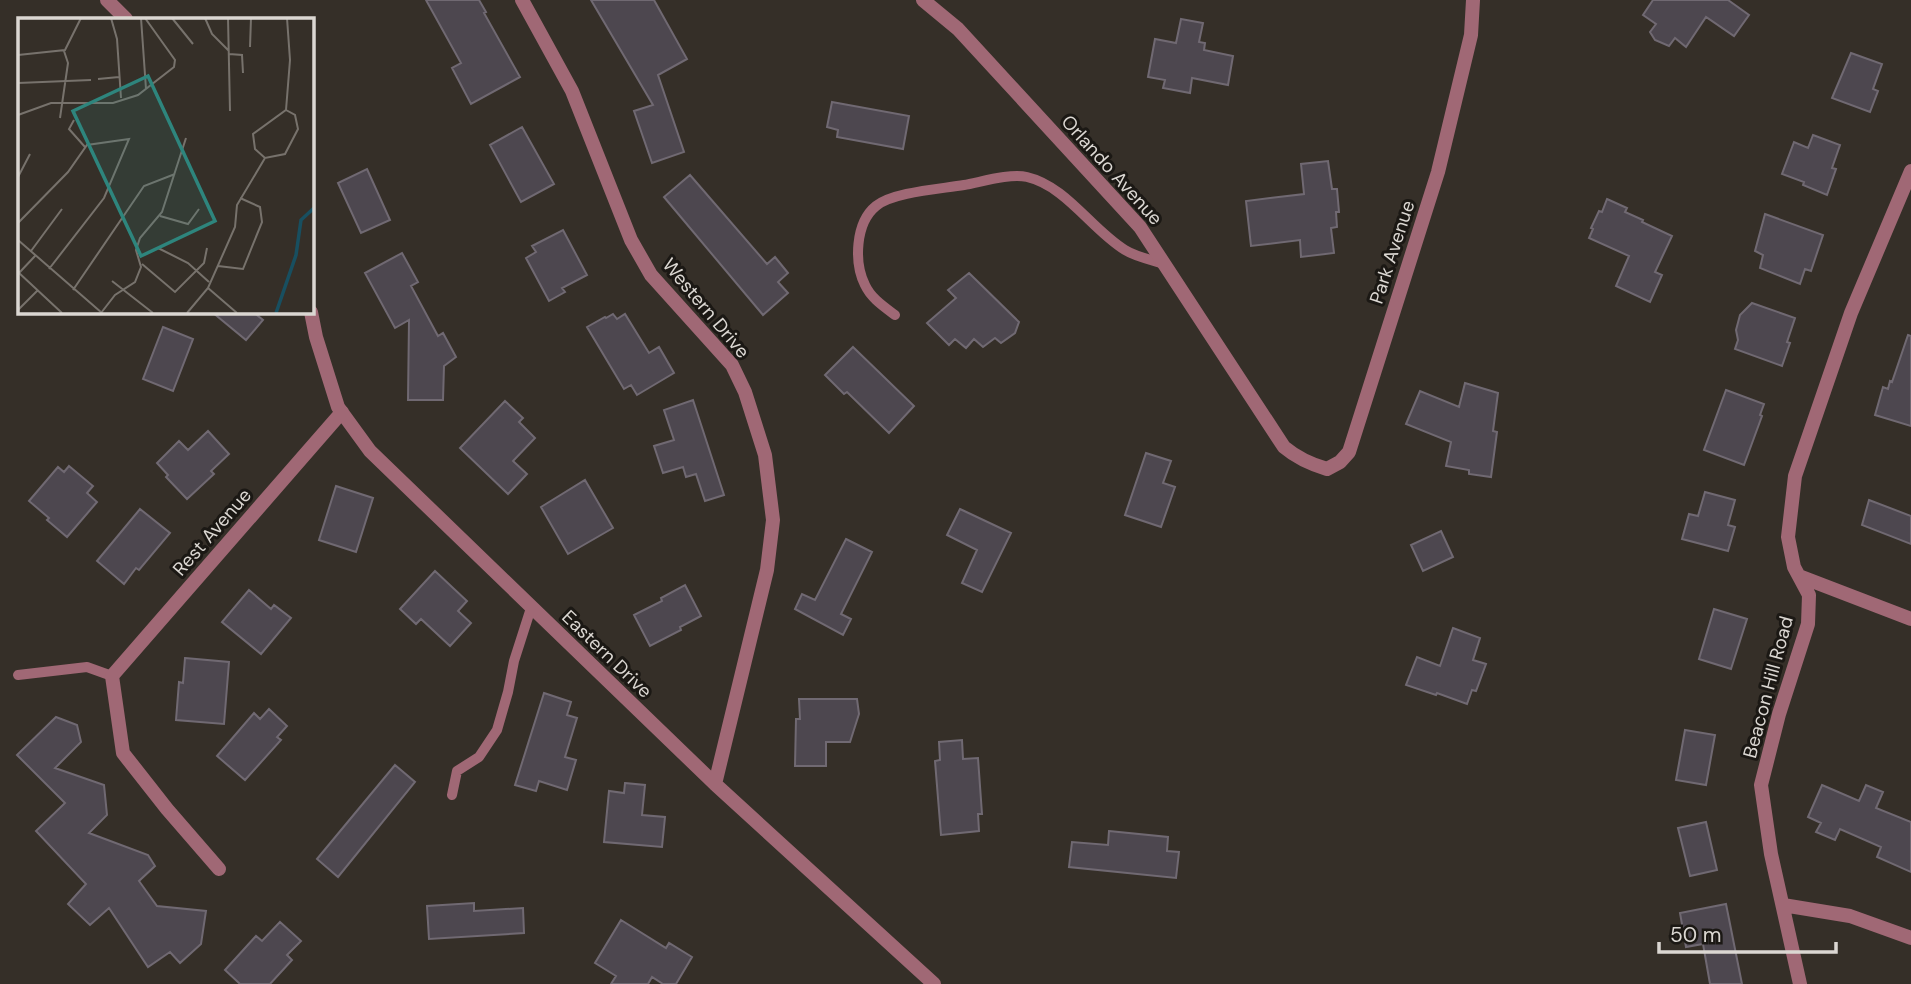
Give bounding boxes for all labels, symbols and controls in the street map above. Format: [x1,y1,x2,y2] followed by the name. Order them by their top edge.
[18,18,313,313] inset map
[1056,110,1168,230] street label: Orlando Avenue
[1364,197,1420,307] street label: Park Avenue
[657,253,755,363] street label: Western Drive
[167,483,257,581] street label: Rest Avenue
[557,605,657,703] street label: Eastern Drive
[1737,613,1799,761] street label: Beacon Hill Road
[1659,911,1836,955] scale bar
[1670,921,1721,949] text: 50 m

